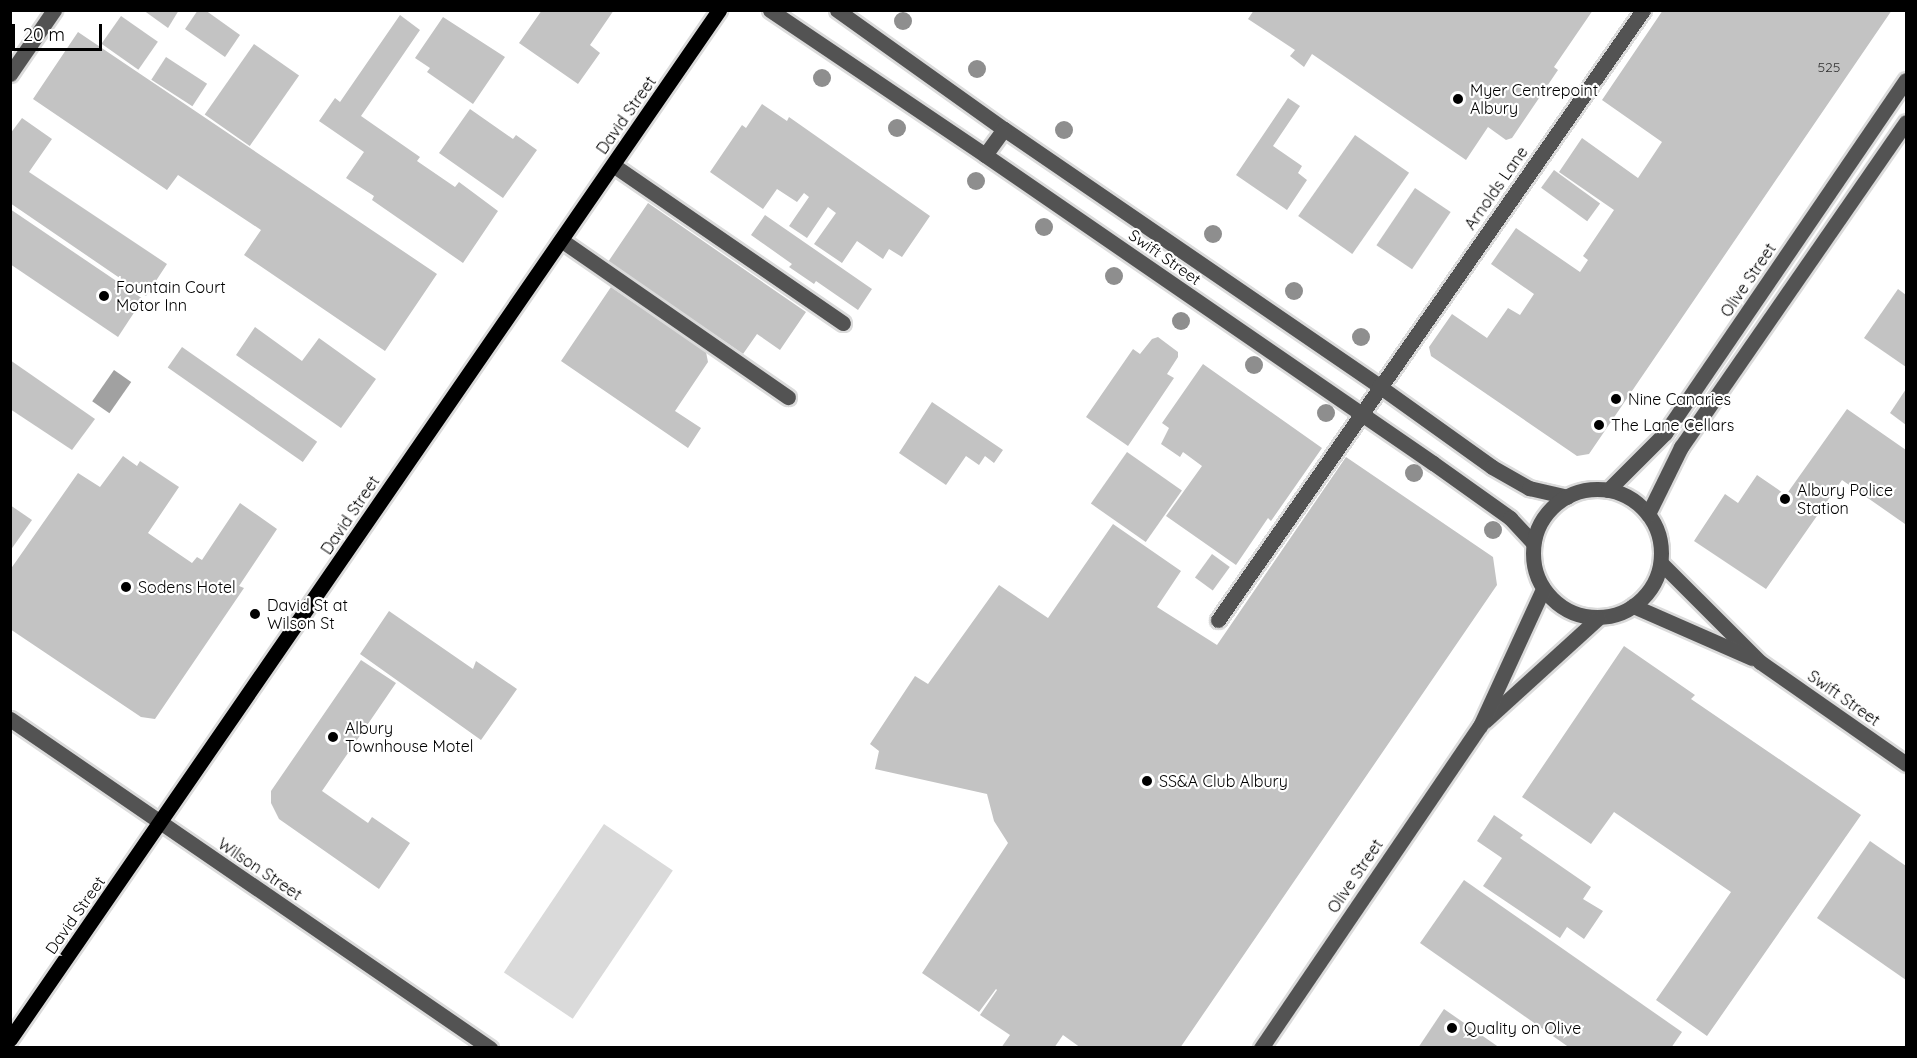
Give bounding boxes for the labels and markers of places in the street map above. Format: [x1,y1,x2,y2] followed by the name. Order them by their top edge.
[1470,80,1598,118] place label: Myer Centrepoint Albury
[1451,92,1465,106] marker: Myer Centrepoint Albury
[116,277,226,315] place label: Fountain Court Motor Inn
[97,289,111,303] marker: Fountain Court Motor Inn
[1628,389,1731,409] place label: Nine Canaries
[1609,392,1623,406] marker: Nine Canaries
[1611,415,1734,435] place label: The Lane Cellars
[1592,418,1606,432] marker: The Lane Cellars
[1797,480,1893,518] place label: Albury Police Station
[1778,492,1792,506] marker: Albury Police Station
[138,577,236,597] place label: Sodens Hotel
[119,580,133,594] marker: Sodens Hotel
[267,595,348,633] place label: David St at Wilson St
[248,607,262,621] marker: David St at Wilson St
[345,718,473,756] place label: Albury Townhouse Motel
[326,730,340,744] marker: Albury Townhouse Motel
[1159,771,1288,791] place label: SS&A Club Albury
[1140,774,1154,788] marker: SS&A Club Albury
[1464,1018,1581,1038] place label: Quality on Olive
[1445,1021,1459,1035] marker: Quality on Olive

